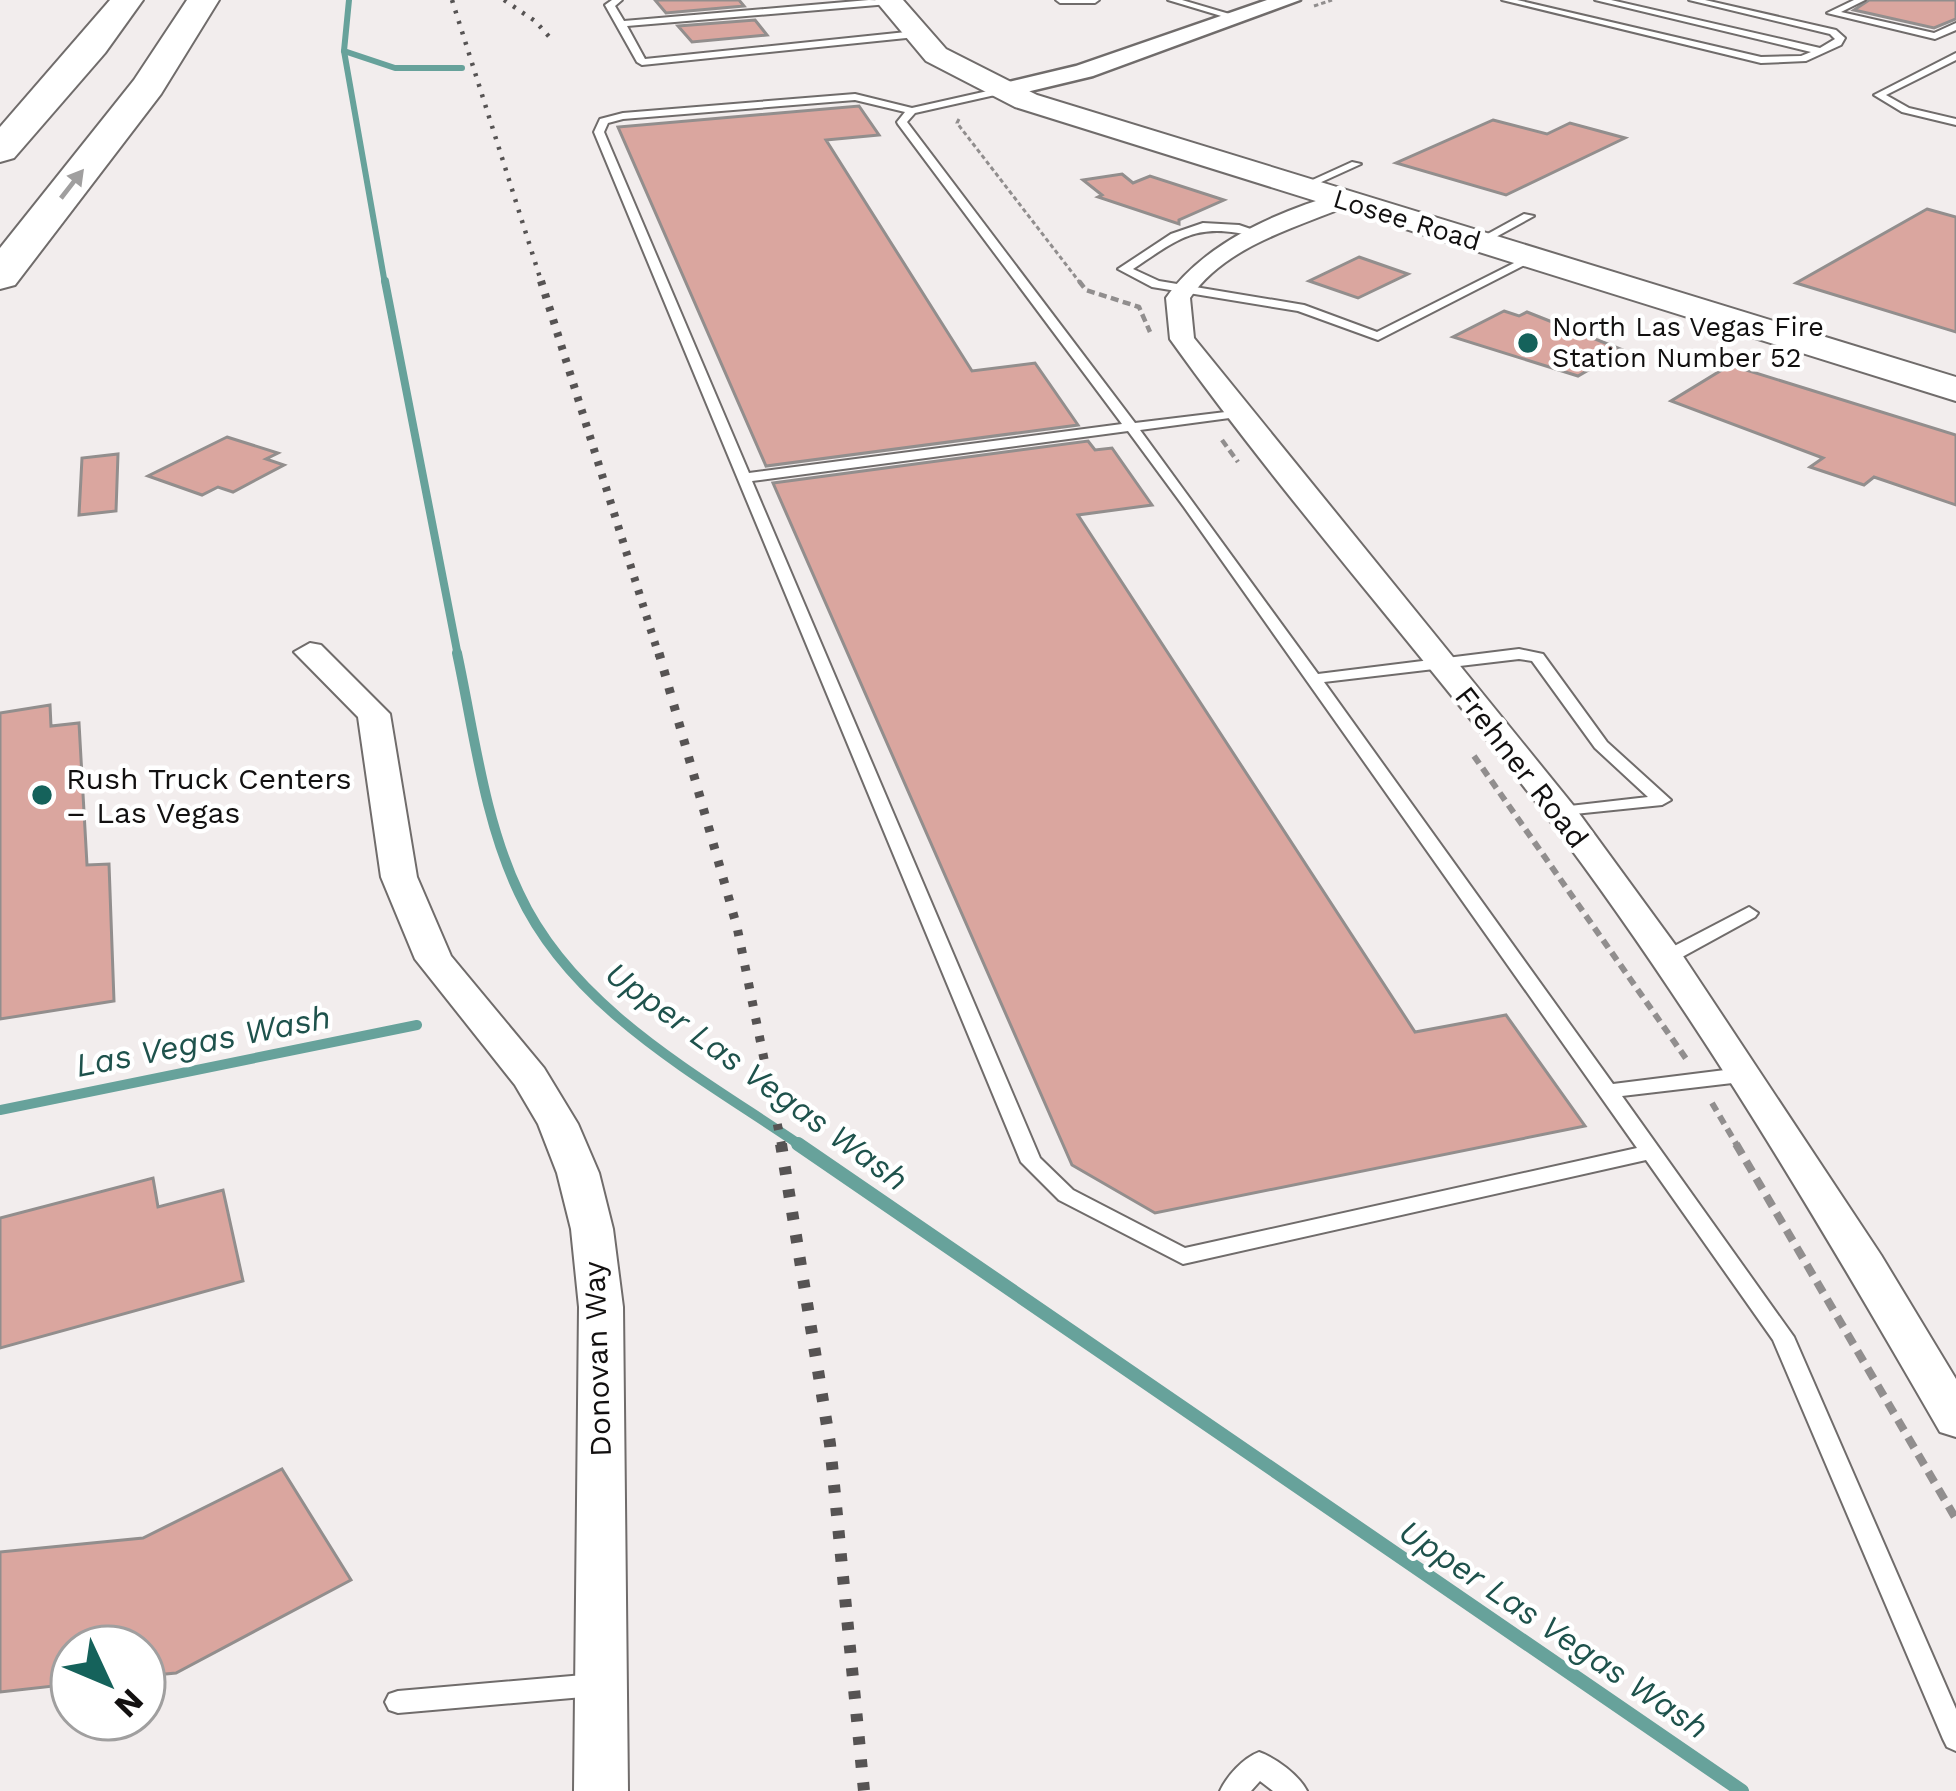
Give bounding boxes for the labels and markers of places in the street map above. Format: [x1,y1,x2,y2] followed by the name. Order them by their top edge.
[1552,311,1824,374] place label: North Las Vegas Fire Station Number 52
[1515,330,1541,356] marker: North Las Vegas Fire Station Number 52
[66,761,352,830] place label: Rush Truck Centers – Las Vegas
[29,782,55,808] marker: Rush Truck Centers – Las Vegas

